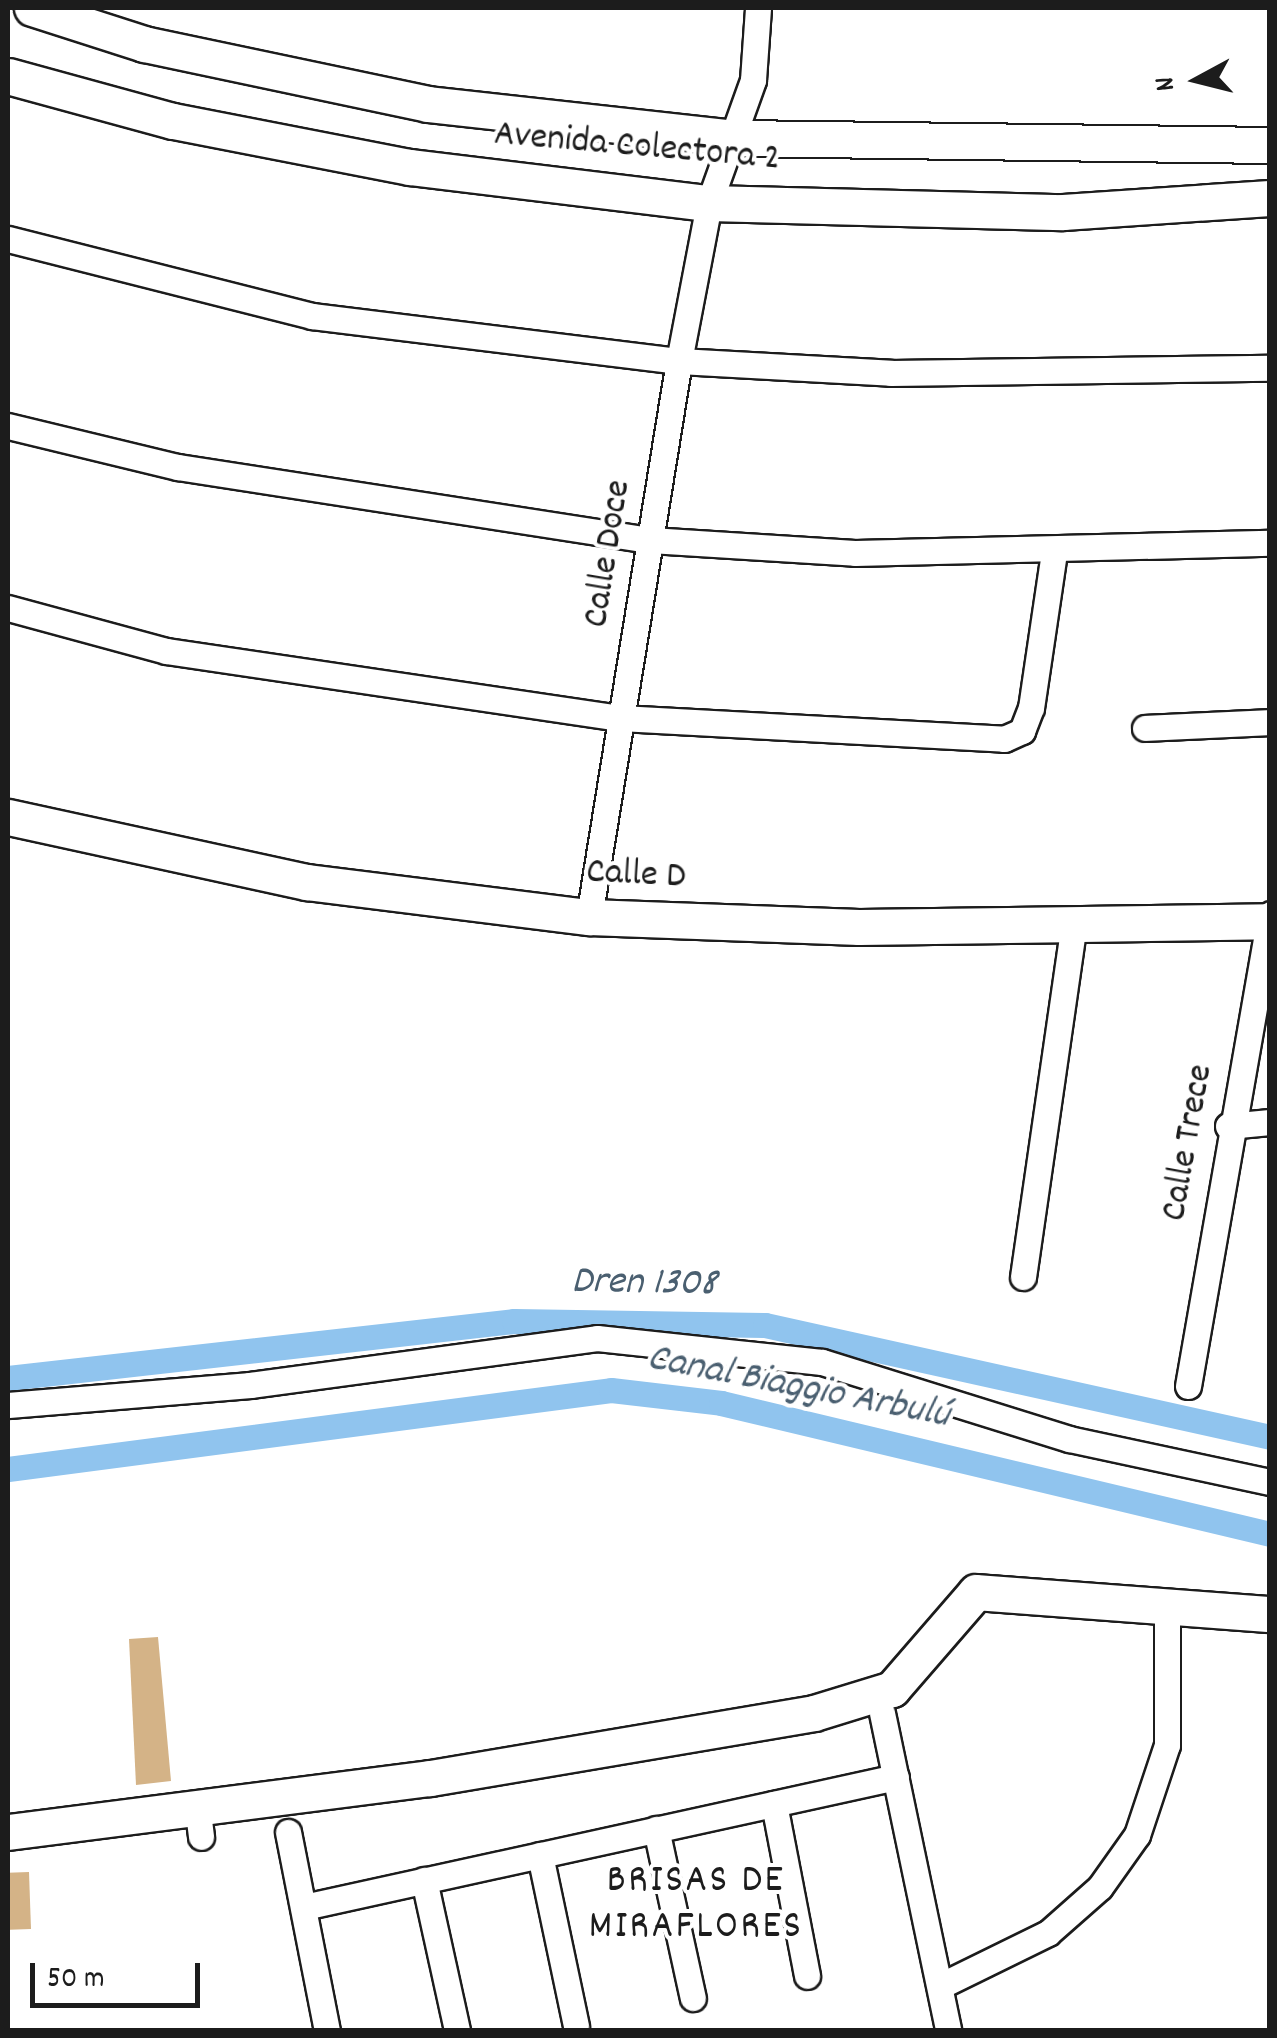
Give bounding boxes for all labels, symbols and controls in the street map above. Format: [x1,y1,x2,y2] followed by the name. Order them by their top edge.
[1147,30,1247,130] north arrow
[1147,74,1188,93] text: N
[492,113,782,183] street label: Avenida Colectora 2
[575,477,643,631] street label: Calle Doce
[585,851,687,901] street label: Calle D
[1153,1061,1225,1225] street label: Calle Trece
[571,1260,717,1310] water label: Dren 1308
[643,1336,953,1442] water label: Canal Biaggio Arbulú
[589,1859,803,1953] district label: BRISAS DE MIRAFLORES
[35,1943,205,2005] scale bar
[47,1959,105,2002] text: 50 m

